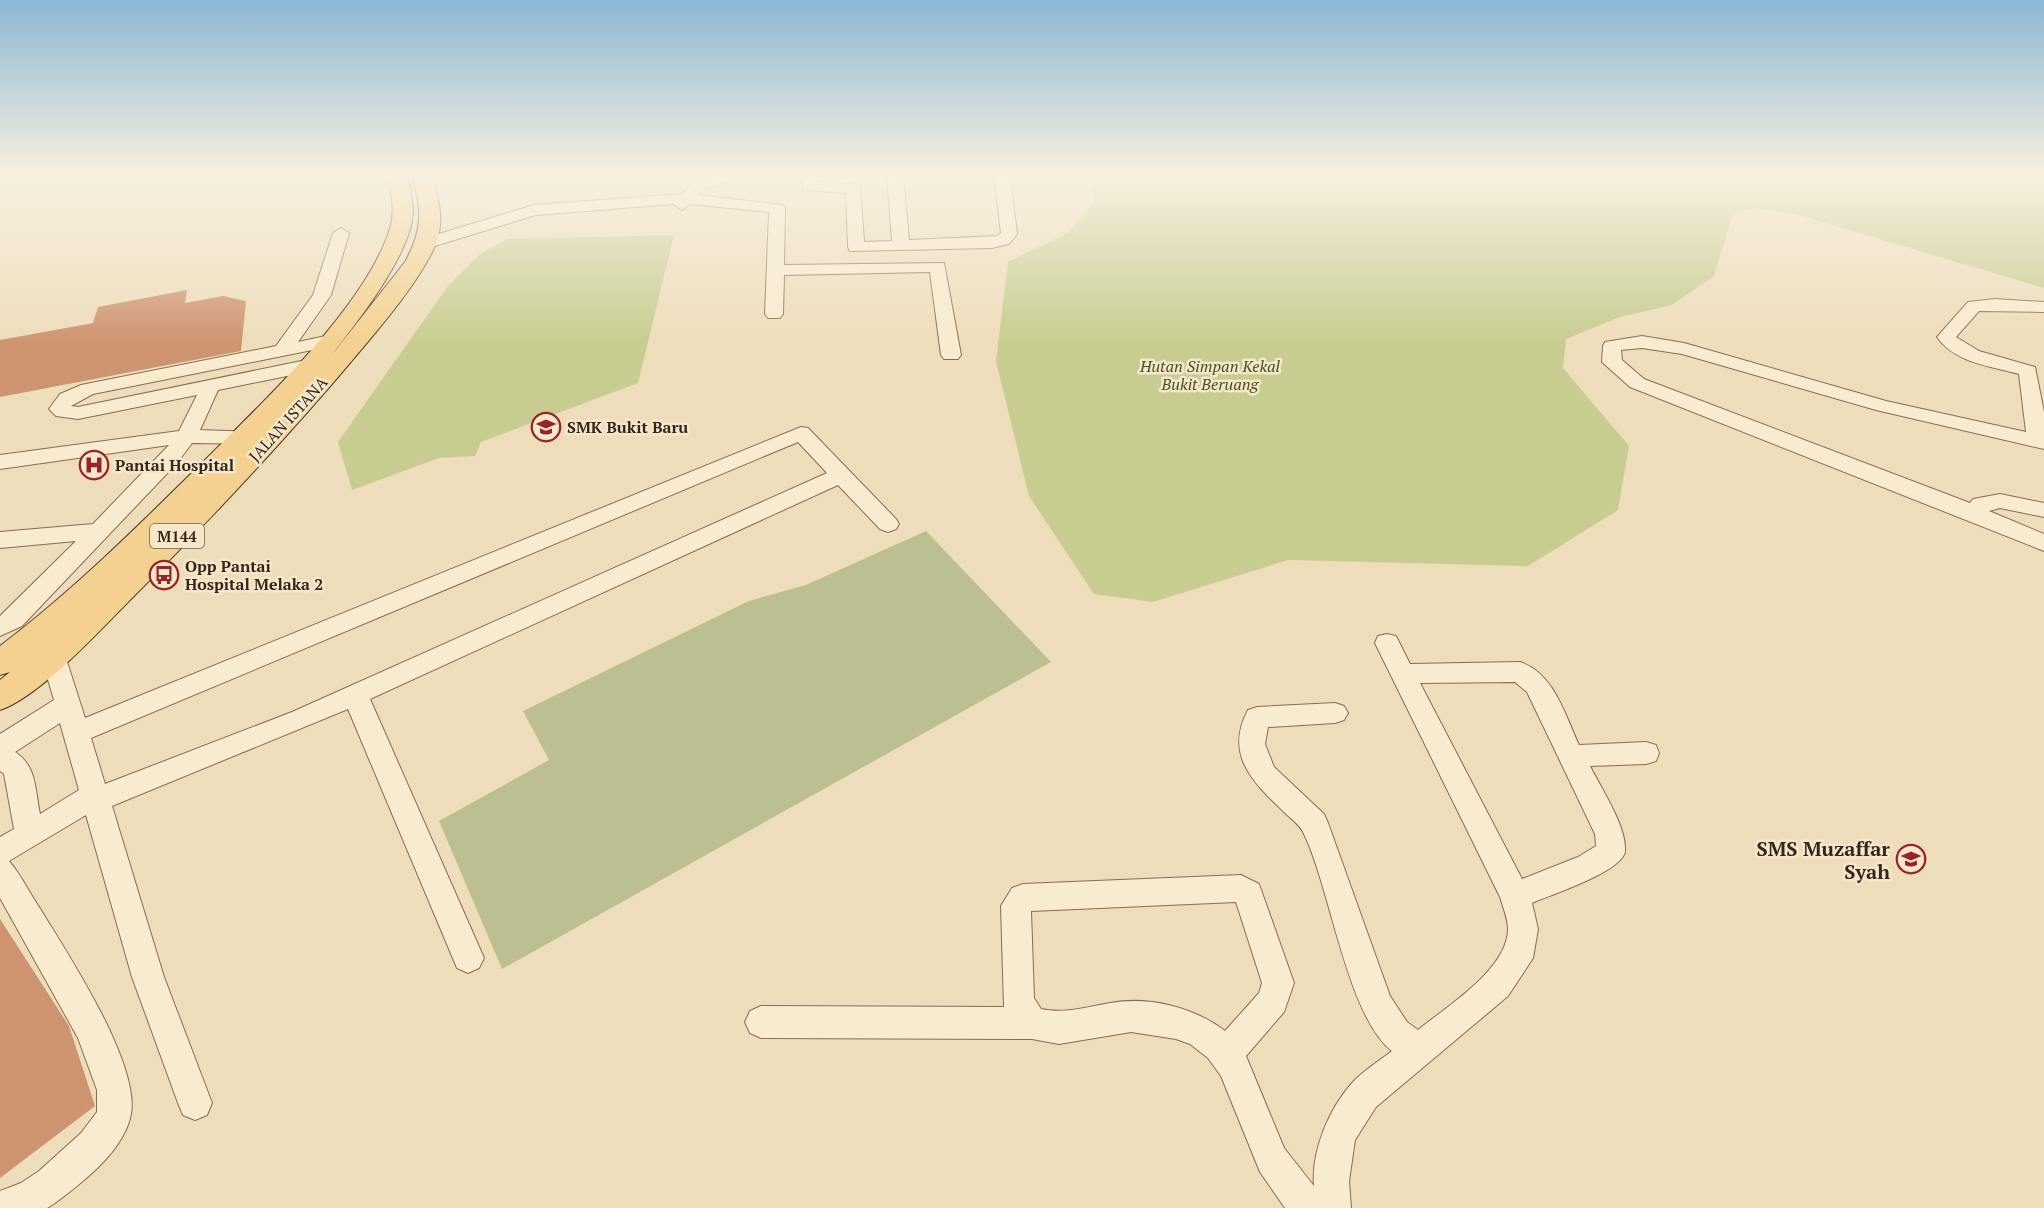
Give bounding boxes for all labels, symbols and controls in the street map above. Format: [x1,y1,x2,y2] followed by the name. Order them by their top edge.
[1139,355,1281,395] park label: Hutan Simpan Kekal Bukit Beruang
[244,371,332,467] street label: JALAN ISTANA
[530,411,562,443] school or university icon: SMK Bukit Baru
[567,416,688,438] place label: SMK Bukit Baru
[78,449,110,481] hospital icon: Pantai Hospital
[115,454,234,476] place label: Pantai Hospital
[150,524,204,548] road number: M144
[185,555,323,595] place label: Opp Pantai Hospital Melaka 2
[148,559,180,591] bus stop icon: Opp Pantai Hospital Melaka 2
[1757,835,1890,885] place label: SMS Muzaffar Syah
[1895,843,1927,875] school or university icon: SMS Muzaffar Syah

